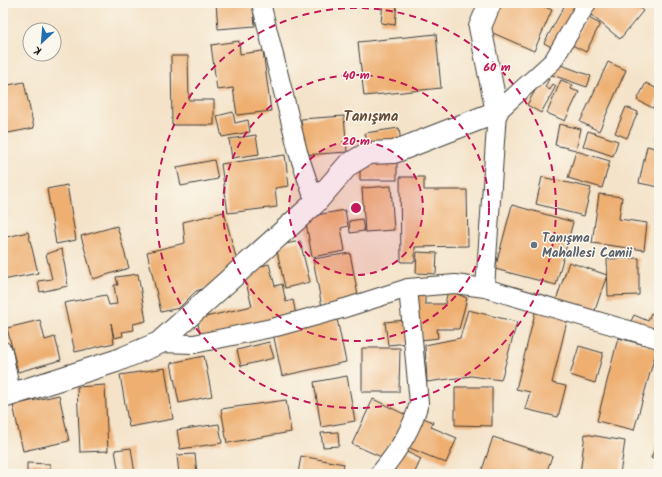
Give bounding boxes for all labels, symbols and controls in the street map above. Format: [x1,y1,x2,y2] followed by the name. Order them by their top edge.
[22,22,62,62] north arrow
[31,40,45,60] text: K
[483,58,511,77] text: 60 m
[342,66,370,85] text: 40 m
[344,105,399,129] district label: Tanışma
[342,132,370,151] text: 20 m
[349,201,363,215] centre of rings
[542,228,633,264] place label: Tanışma Mahallesi Camii
[529,240,539,250] marker: Tanışma Mahallesi Camii

